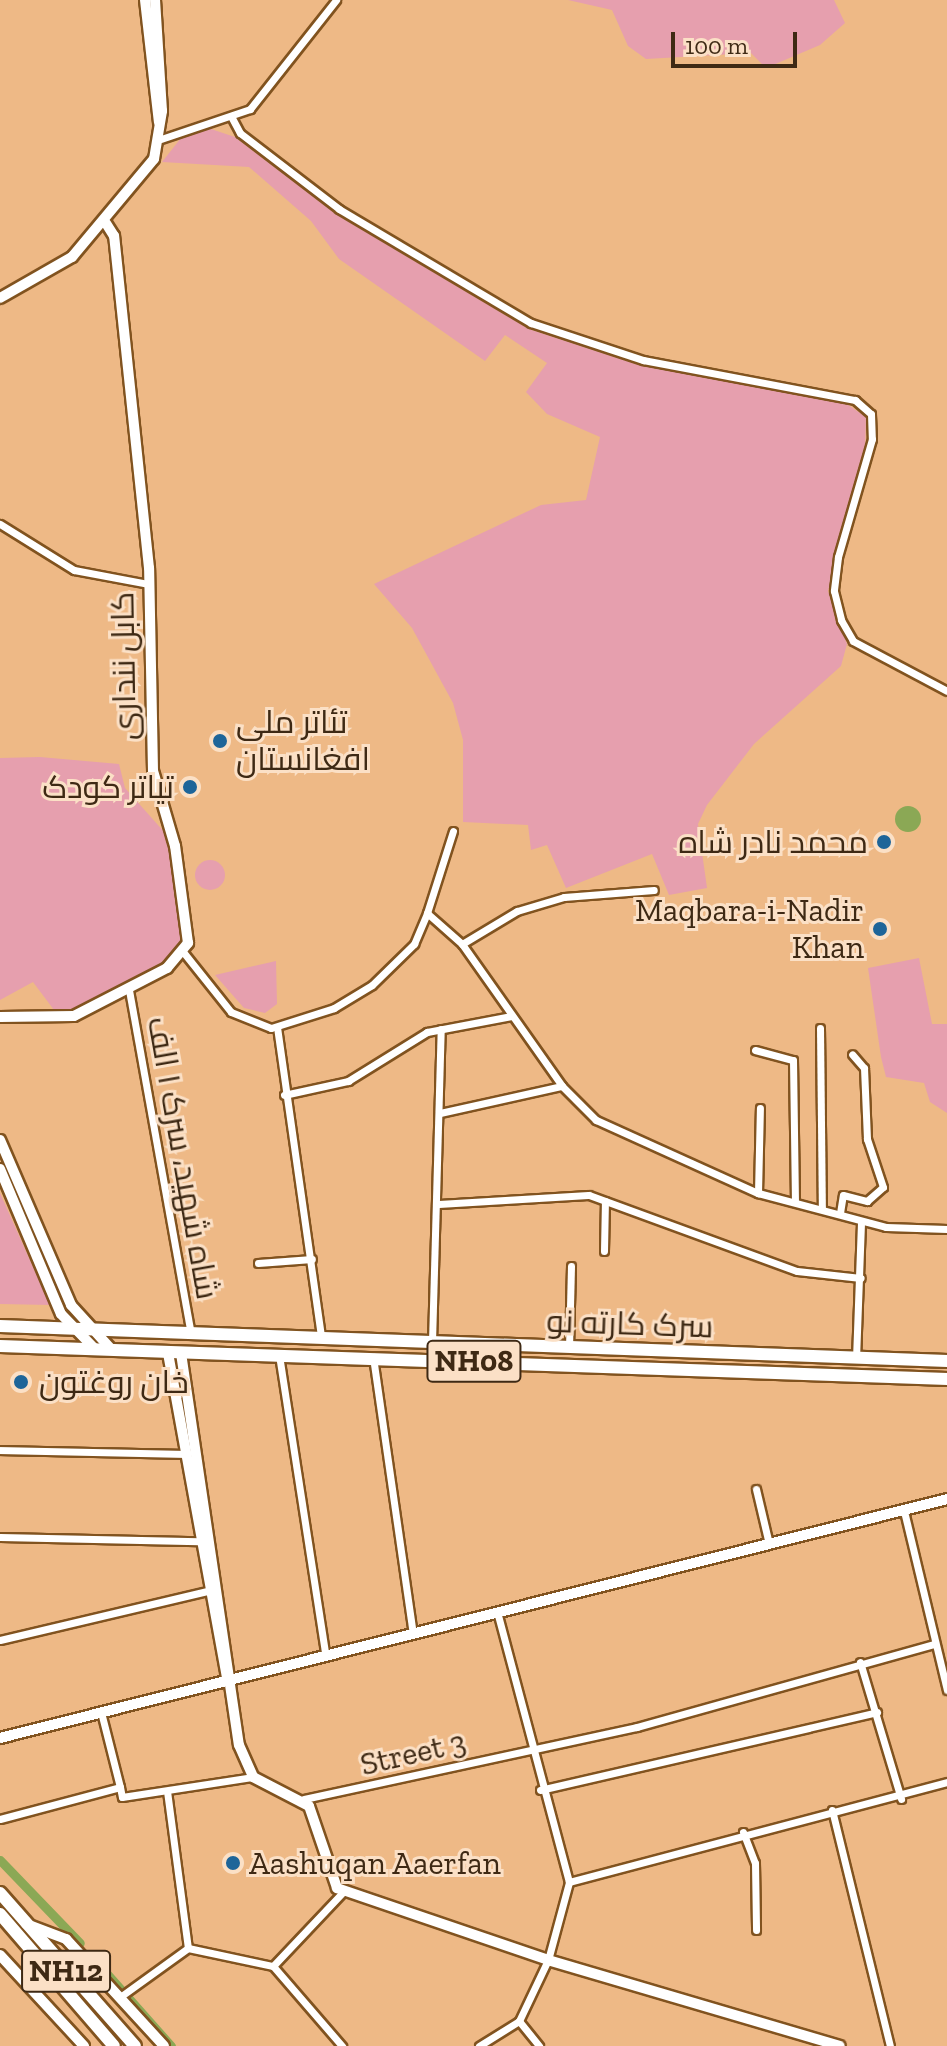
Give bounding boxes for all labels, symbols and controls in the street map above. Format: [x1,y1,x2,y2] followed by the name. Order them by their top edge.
[675,16,801,66] scale bar
[685,31,748,60] text: 100 m
[104,591,144,741] street label: کابل ننداری
[236,704,370,779] place label: تئاتر ملی افغانستان
[211,732,229,750] marker: تئاتر ملی افغانستان
[42,768,174,806] place label: تیاتر کودک
[181,778,199,796] marker: تیاتر کودک
[678,823,868,861] place label: محمد نادر شاه
[875,833,893,851] marker: محمد نادر شاه
[635,892,864,967] place label: Maqbara-i-Nadir Khan
[871,920,889,938] marker: Maqbara-i-Nadir Khan
[139,1014,227,1302] street label: شاه شهید، سرک ۱ الف
[546,1302,714,1346] street label: سرک کارته نو
[426,1335,522,1387] road number: NH08
[39,1363,189,1401] place label: خان روغتون
[10,1371,32,1393] marker: خان روغتون
[356,1722,470,1784] street label: Street 3
[249,1844,502,1882] place label: Aashuqan Aaerfan
[224,1854,242,1872] marker: Aashuqan Aaerfan
[20,1945,112,1997] road number: NH12

